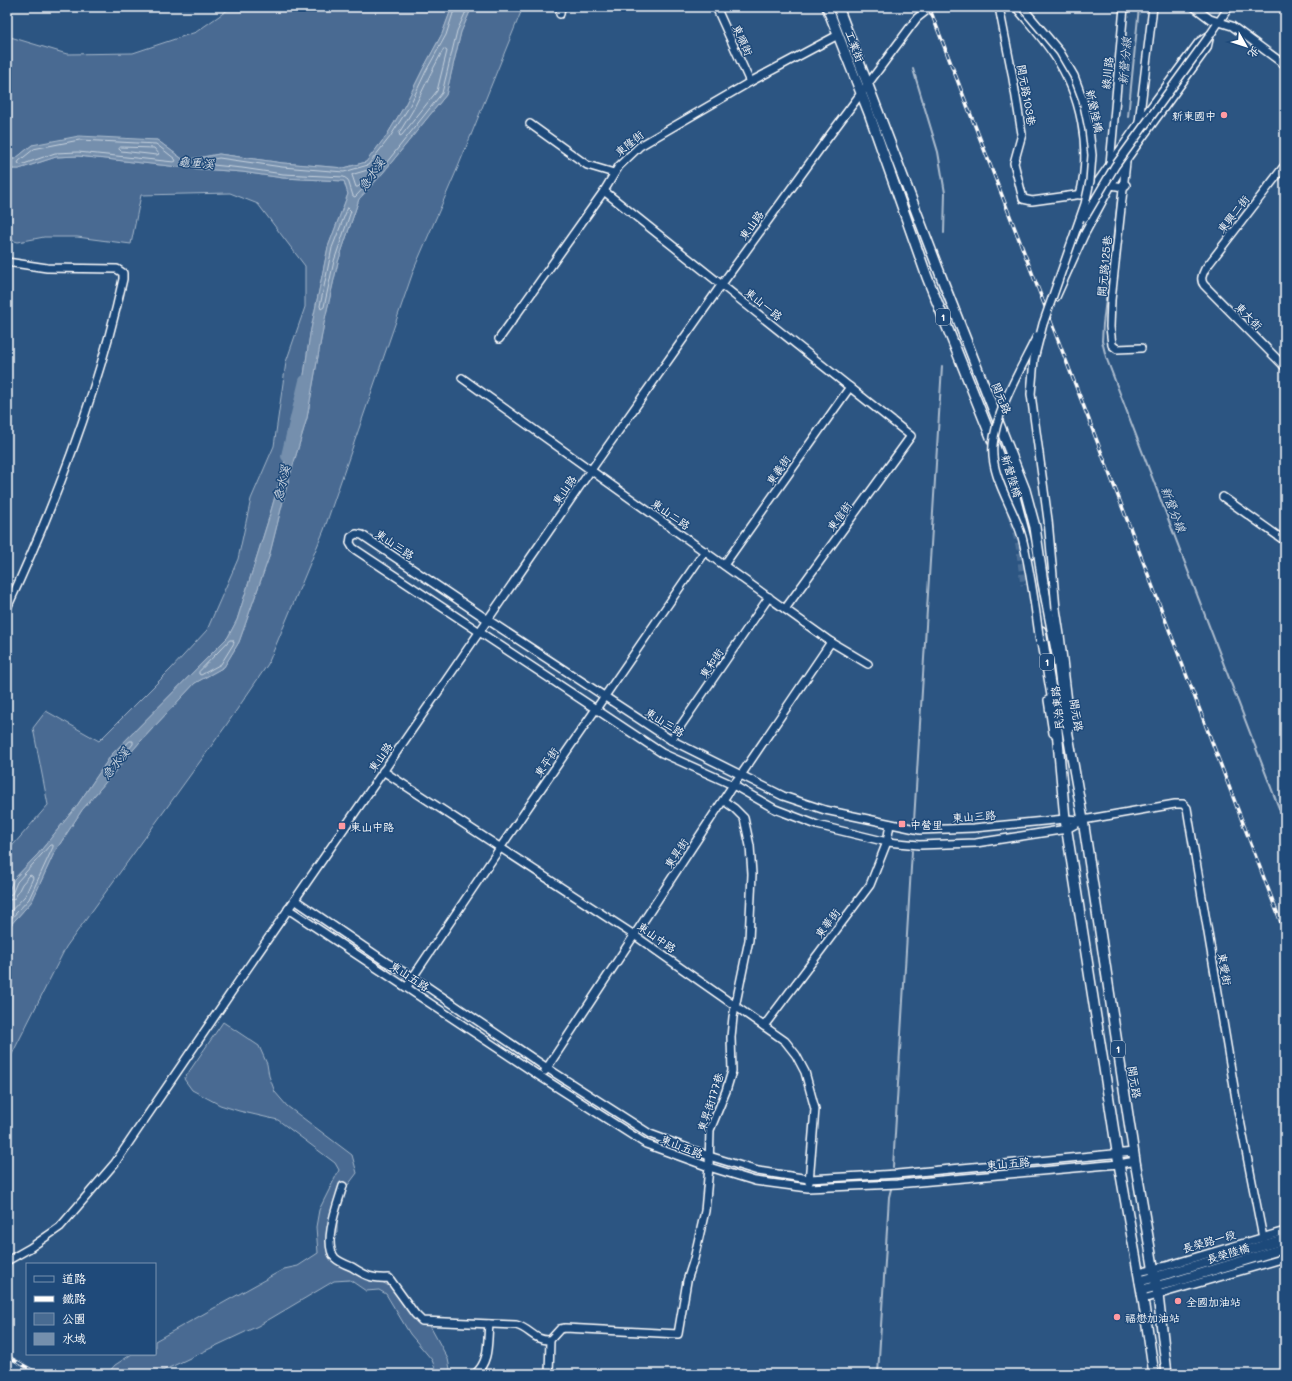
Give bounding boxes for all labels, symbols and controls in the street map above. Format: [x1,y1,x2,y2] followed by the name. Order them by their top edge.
[729,22,757,59] street label: 東順街
[1226,26,1266,66] north arrow
[842,28,868,65] street label: 工業街
[1114,35,1134,86] water label: 新營分線
[1245,44,1263,62] text: 北
[1098,56,1116,90] street label: 綠川路
[1014,63,1040,127] street label: 開元路103巷
[1083,88,1107,134] street label: 新營陸橋
[1172,108,1216,123] place label: 新東國中
[1219,110,1229,120] marker: 新東國中
[611,126,647,159] street label: 東隆街
[177,153,216,171] water label: 龜重溪
[354,154,388,193] water label: 急水溪
[1214,191,1253,236] street label: 東興二街
[735,207,767,243] street label: 東山路
[1093,235,1115,297] street label: 開元路125巷
[742,284,786,324] street label: 東山一路
[1232,299,1267,334] street label: 東大街
[936,309,950,325] road number: 1
[989,380,1015,416] street label: 開元路
[762,451,794,488] street label: 東義街
[998,453,1026,499] street label: 新營陸橋
[269,463,293,502] water label: 急水溪
[548,472,580,508] street label: 東山路
[1158,484,1190,535] water label: 新營分線
[649,495,693,533] street label: 東山二路
[823,497,855,534] street label: 東信街
[373,525,417,563] street label: 東山三路
[696,644,727,681] street label: 東和街
[1040,654,1054,670] road number: 1
[1047,685,1067,731] street label: 民治東路
[1067,698,1087,732] street label: 開元路
[642,704,688,740] street label: 東山三路
[364,739,396,775] street label: 東山路
[97,743,133,782] water label: 急水溪
[530,743,562,780] street label: 東平街
[952,807,996,825] street label: 東山三路
[910,817,943,832] place label: 中營里
[350,819,394,834] place label: 東山中路
[897,819,907,829] marker: 中營里
[337,821,347,831] marker: 東山中路
[661,834,692,871] street label: 東昇街
[811,905,844,941] street label: 東華街
[635,918,679,956] street label: 東山中路
[1215,951,1235,988] street label: 東愛街
[387,958,433,994] street label: 東山五路
[1111,1041,1125,1057] road number: 1
[1125,1065,1145,1099] street label: 開元路
[693,1071,727,1133] street label: 東昇街177巷
[659,1131,705,1161] street label: 東山五路
[985,1154,1031,1172] street label: 東山五路
[1180,1226,1238,1256] street label: 長榮路一段
[1205,1239,1251,1267] street label: 長榮陸橋
[26,1263,156,1355] legend
[62,1270,86,1286] text: 道路
[62,1290,86,1306] text: 鐵路
[1186,1294,1241,1309] place label: 全國加油站
[1173,1296,1183,1306] marker: 全國加油站
[62,1310,86,1326] text: 公園
[1125,1310,1180,1325] place label: 福懋加油站
[1112,1312,1122,1322] marker: 福懋加油站
[62,1330,86,1346] text: 水域

